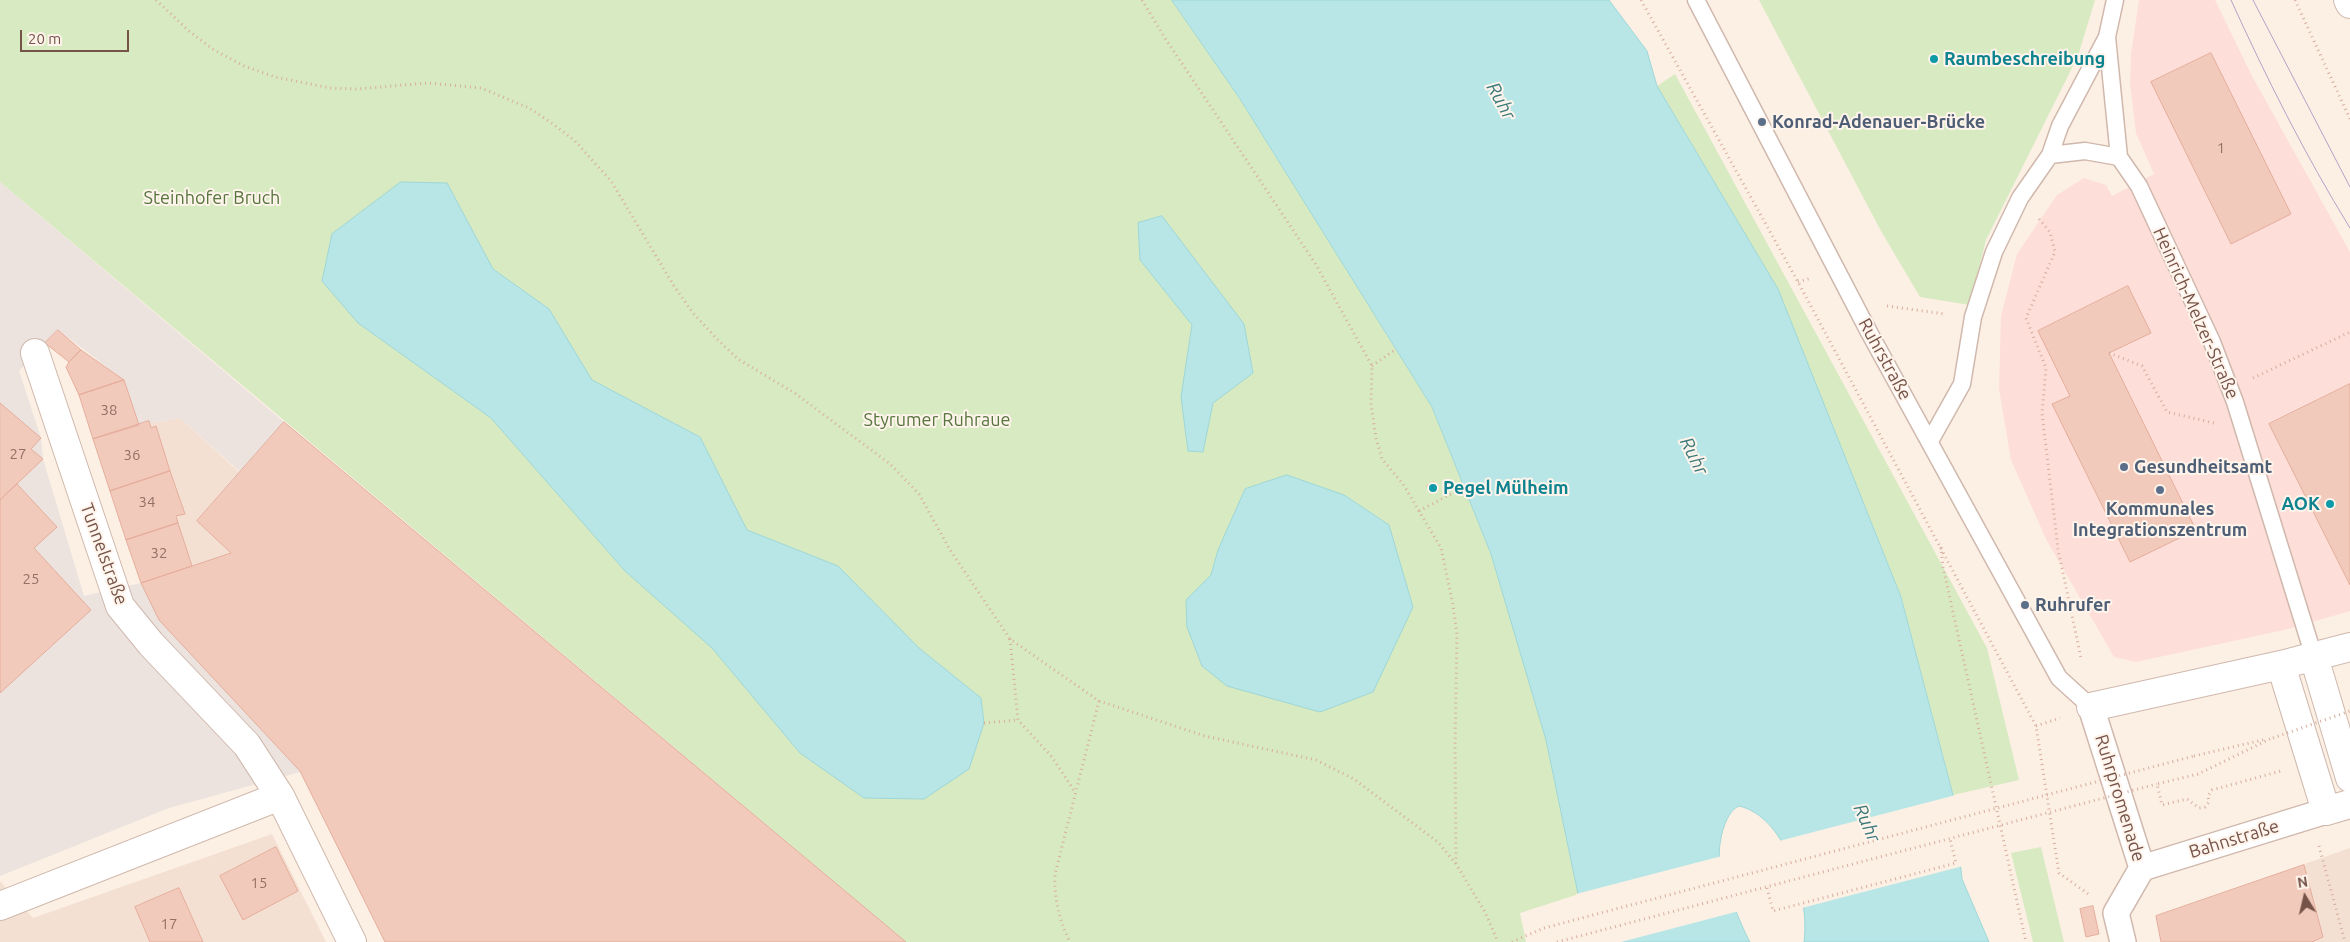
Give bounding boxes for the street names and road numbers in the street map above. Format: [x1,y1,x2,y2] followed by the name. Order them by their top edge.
[2148,224,2244,402] street label: Heinrich-Melzer-Straße
[1854,314,1916,404] street label: Ruhrstraße
[76,500,132,608] street label: Tunnelstraße
[2090,732,2150,864] street label: Ruhrpromenade
[2186,815,2282,863] street label: Bahnstraße

